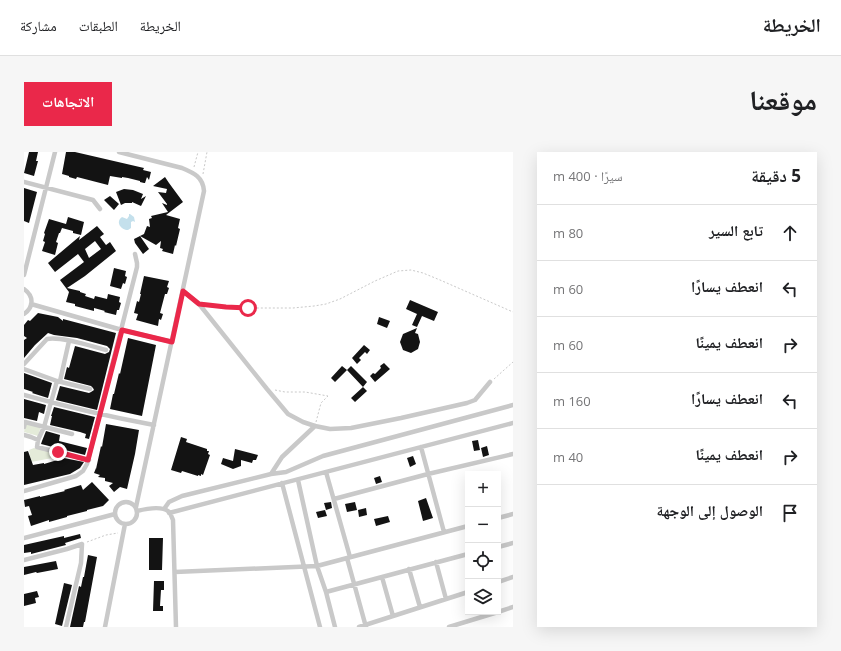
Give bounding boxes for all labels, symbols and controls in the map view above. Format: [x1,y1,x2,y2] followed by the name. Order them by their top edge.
[763,12,821,38] text: الخريطة
[20,16,57,35] text: مشاركة
[79,16,118,35] text: الطبقات
[140,16,181,35] text: الخريطة
[749,80,817,118] text: موقعنا
[24,82,112,126] button: الاتجاهات
[751,164,801,187] text: 5 دقيقة
[553,167,623,185] text: سيرًا · 400 m
[709,220,763,240] text: تابع السير
[779,222,801,244] icon: ahead
[553,224,583,242] text: 80 m
[691,276,763,296] text: انعطف يسارًا
[779,278,801,300] icon: left
[553,280,583,298] text: 60 m
[239,299,257,317] route start
[695,332,763,352] text: انعطف يمينًا
[779,334,801,356] icon: right
[553,336,583,354] text: 60 m
[691,388,763,408] text: انعطف يسارًا
[779,390,801,412] icon: left
[553,392,591,410] text: 160 m
[49,443,67,461] route end
[695,444,763,464] text: انعطف يمينًا
[779,446,801,468] icon: right
[553,448,583,466] text: 40 m
[465,471,501,615] map controls
[465,471,501,507] button: +
[657,500,763,520] text: الوصول إلى الوجهة
[779,502,801,524] icon: arrive
[465,507,501,543] button: −
[465,543,501,579] button: locate
[465,579,501,615] button: layers

